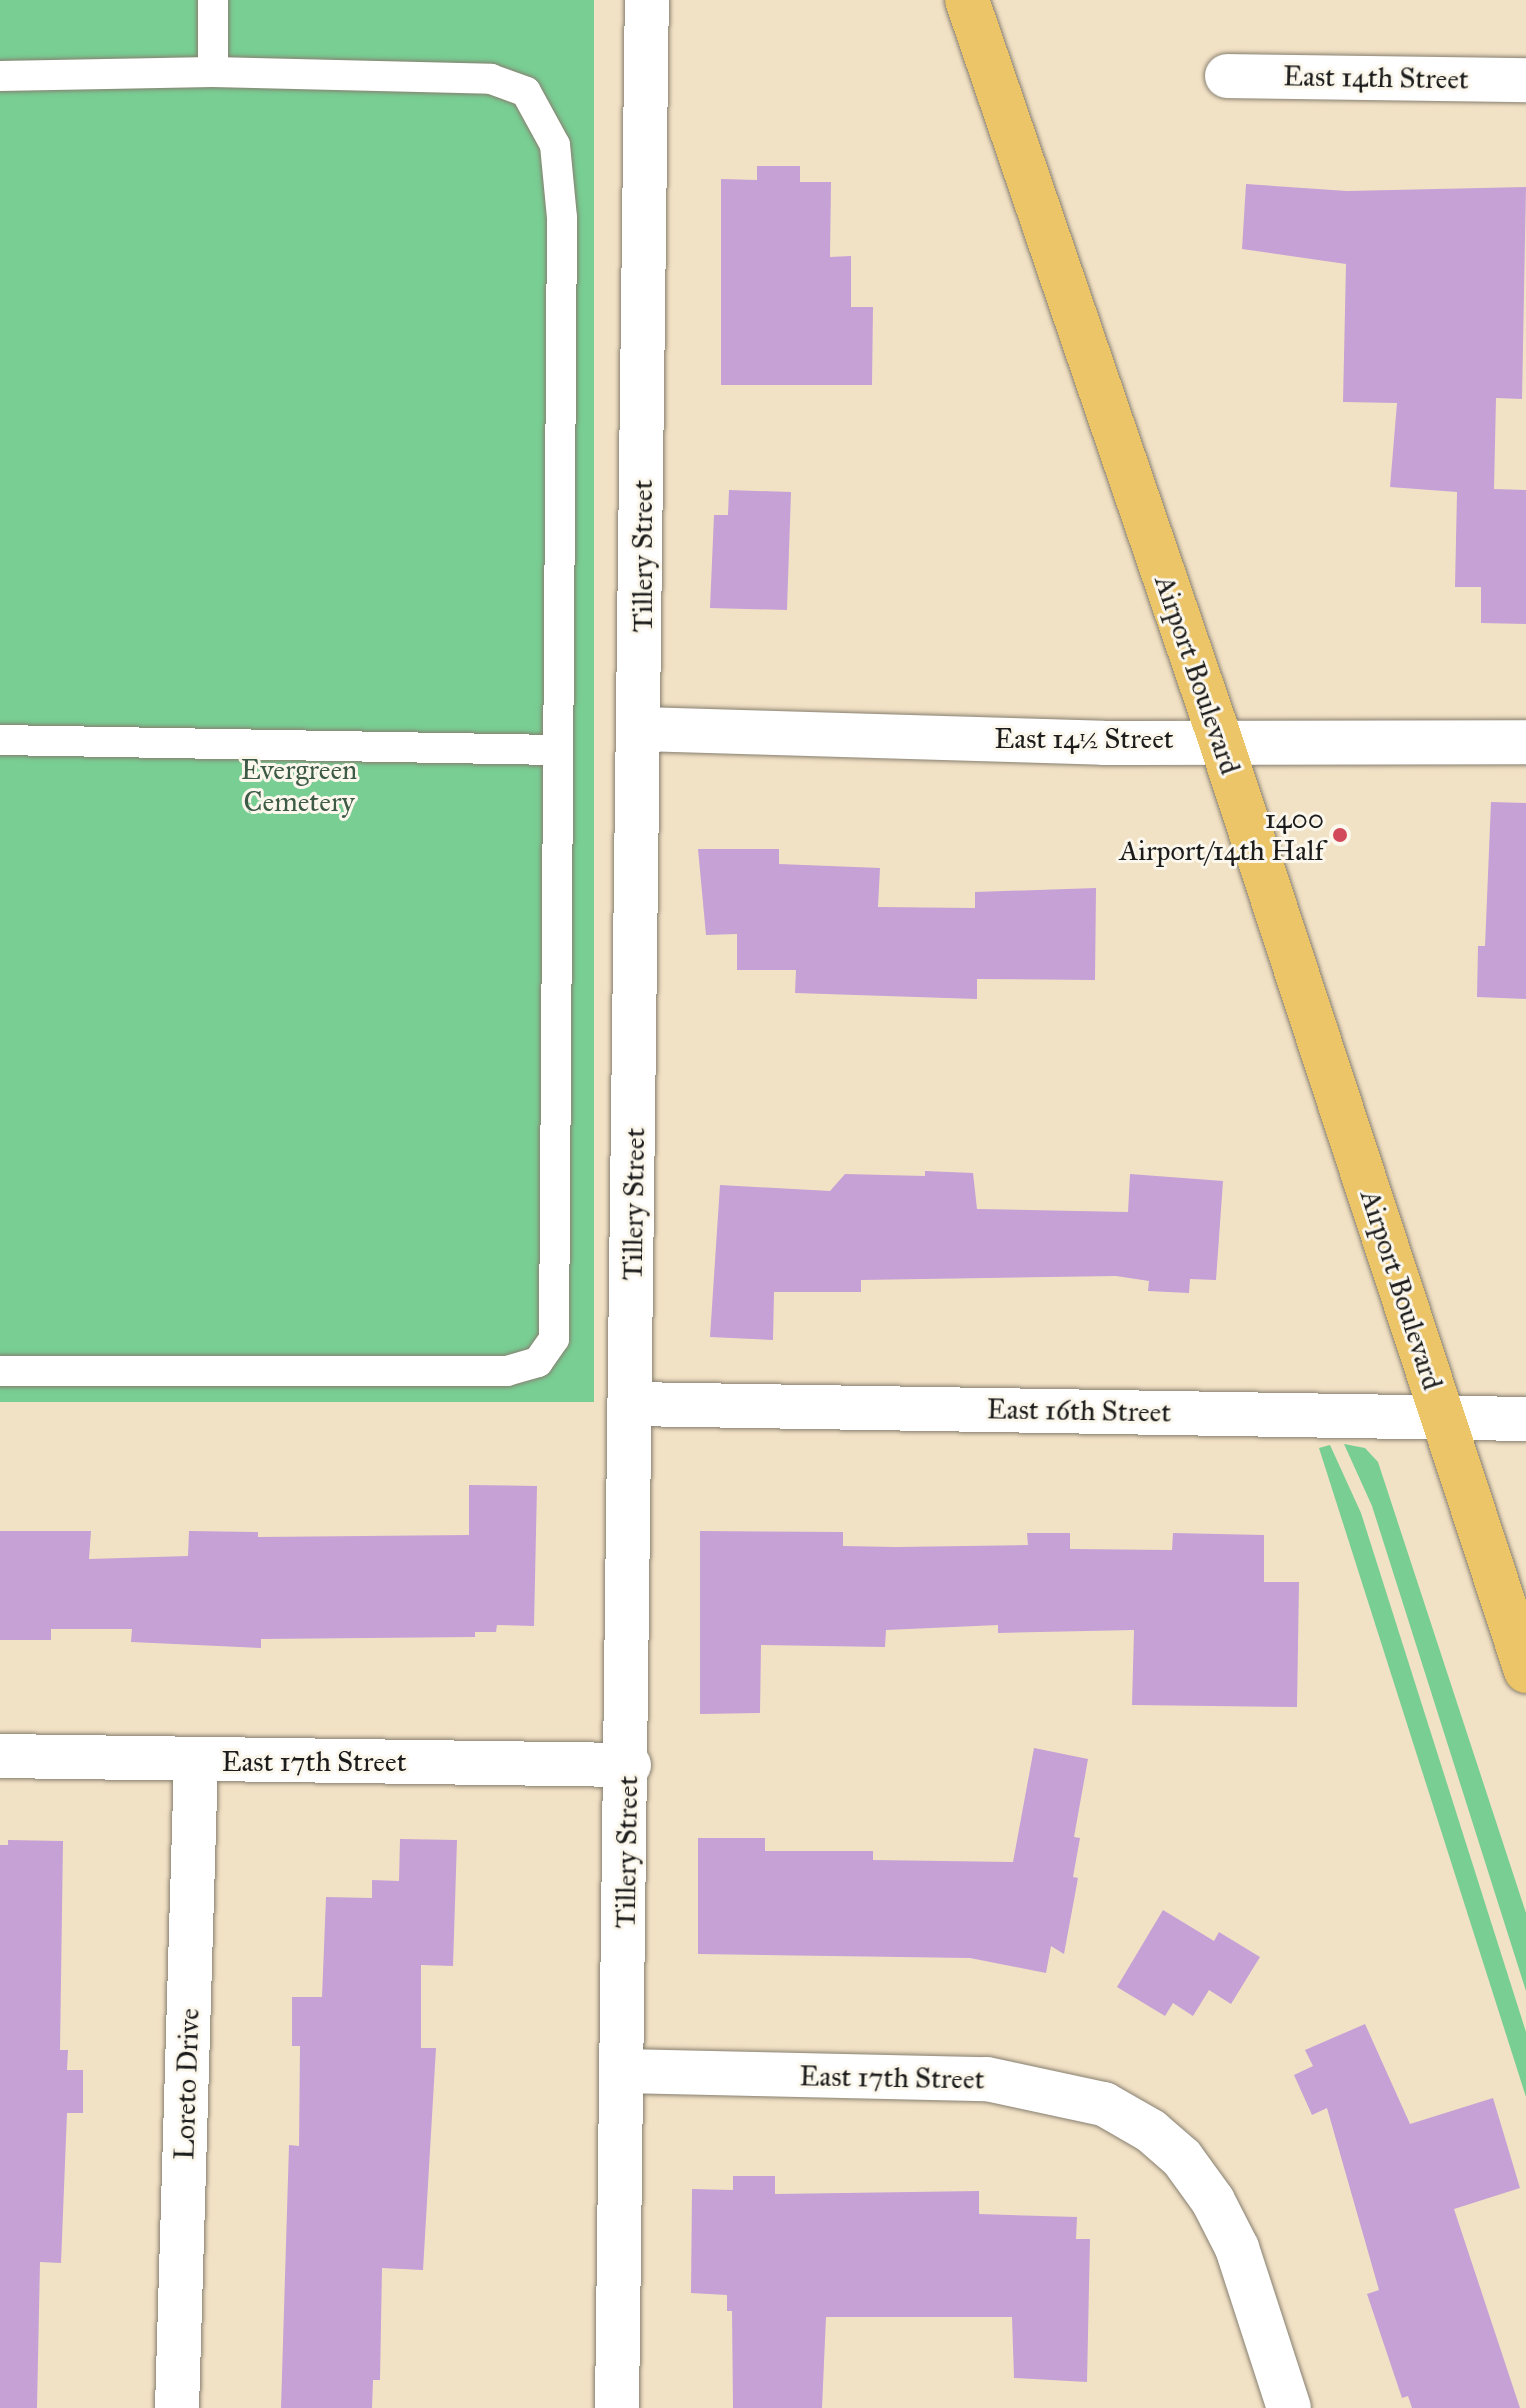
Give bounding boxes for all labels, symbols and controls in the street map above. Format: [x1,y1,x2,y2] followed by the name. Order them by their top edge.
[1283,60,1469,96] street label: East 14th Street
[626,480,660,632] street label: Tillery Street
[1147,571,1247,779] street label: Airport Boulevard
[994,722,1174,756] street label: East 14½ Street
[241,753,357,819] park label: Evergreen Cemetery
[1120,802,1324,868] place label: 1400 Airport/14th Half
[1331,826,1349,844] marker: 1400 Airport/14th Half
[616,1127,652,1281] street label: Tillery Street
[1353,1186,1449,1394] street label: Airport Boulevard
[987,1393,1171,1429] street label: East 16th Street
[221,1745,407,1779] street label: East 17th Street
[609,1775,645,1929] street label: Tillery Street
[168,2008,206,2160] street label: Loreto Drive
[799,2060,985,2096] street label: East 17th Street

